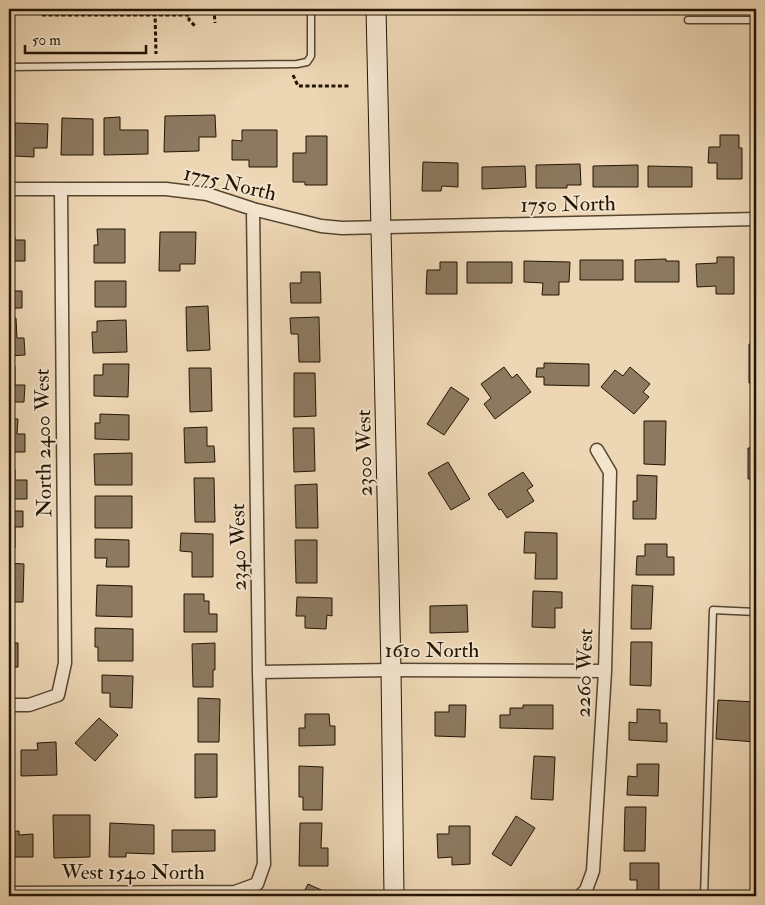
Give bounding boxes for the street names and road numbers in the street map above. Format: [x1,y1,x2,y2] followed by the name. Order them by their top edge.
[181,160,279,207] street label: 1775 North
[520,190,616,219] street label: 1750 North
[29,368,58,518] street label: North 2400 West
[350,409,379,497] street label: 2300 West
[224,503,253,591] street label: 2340 West
[569,628,600,718] street label: 2260 West
[385,637,479,664] street label: 1610 North
[60,859,205,886] street label: West 1540 North

